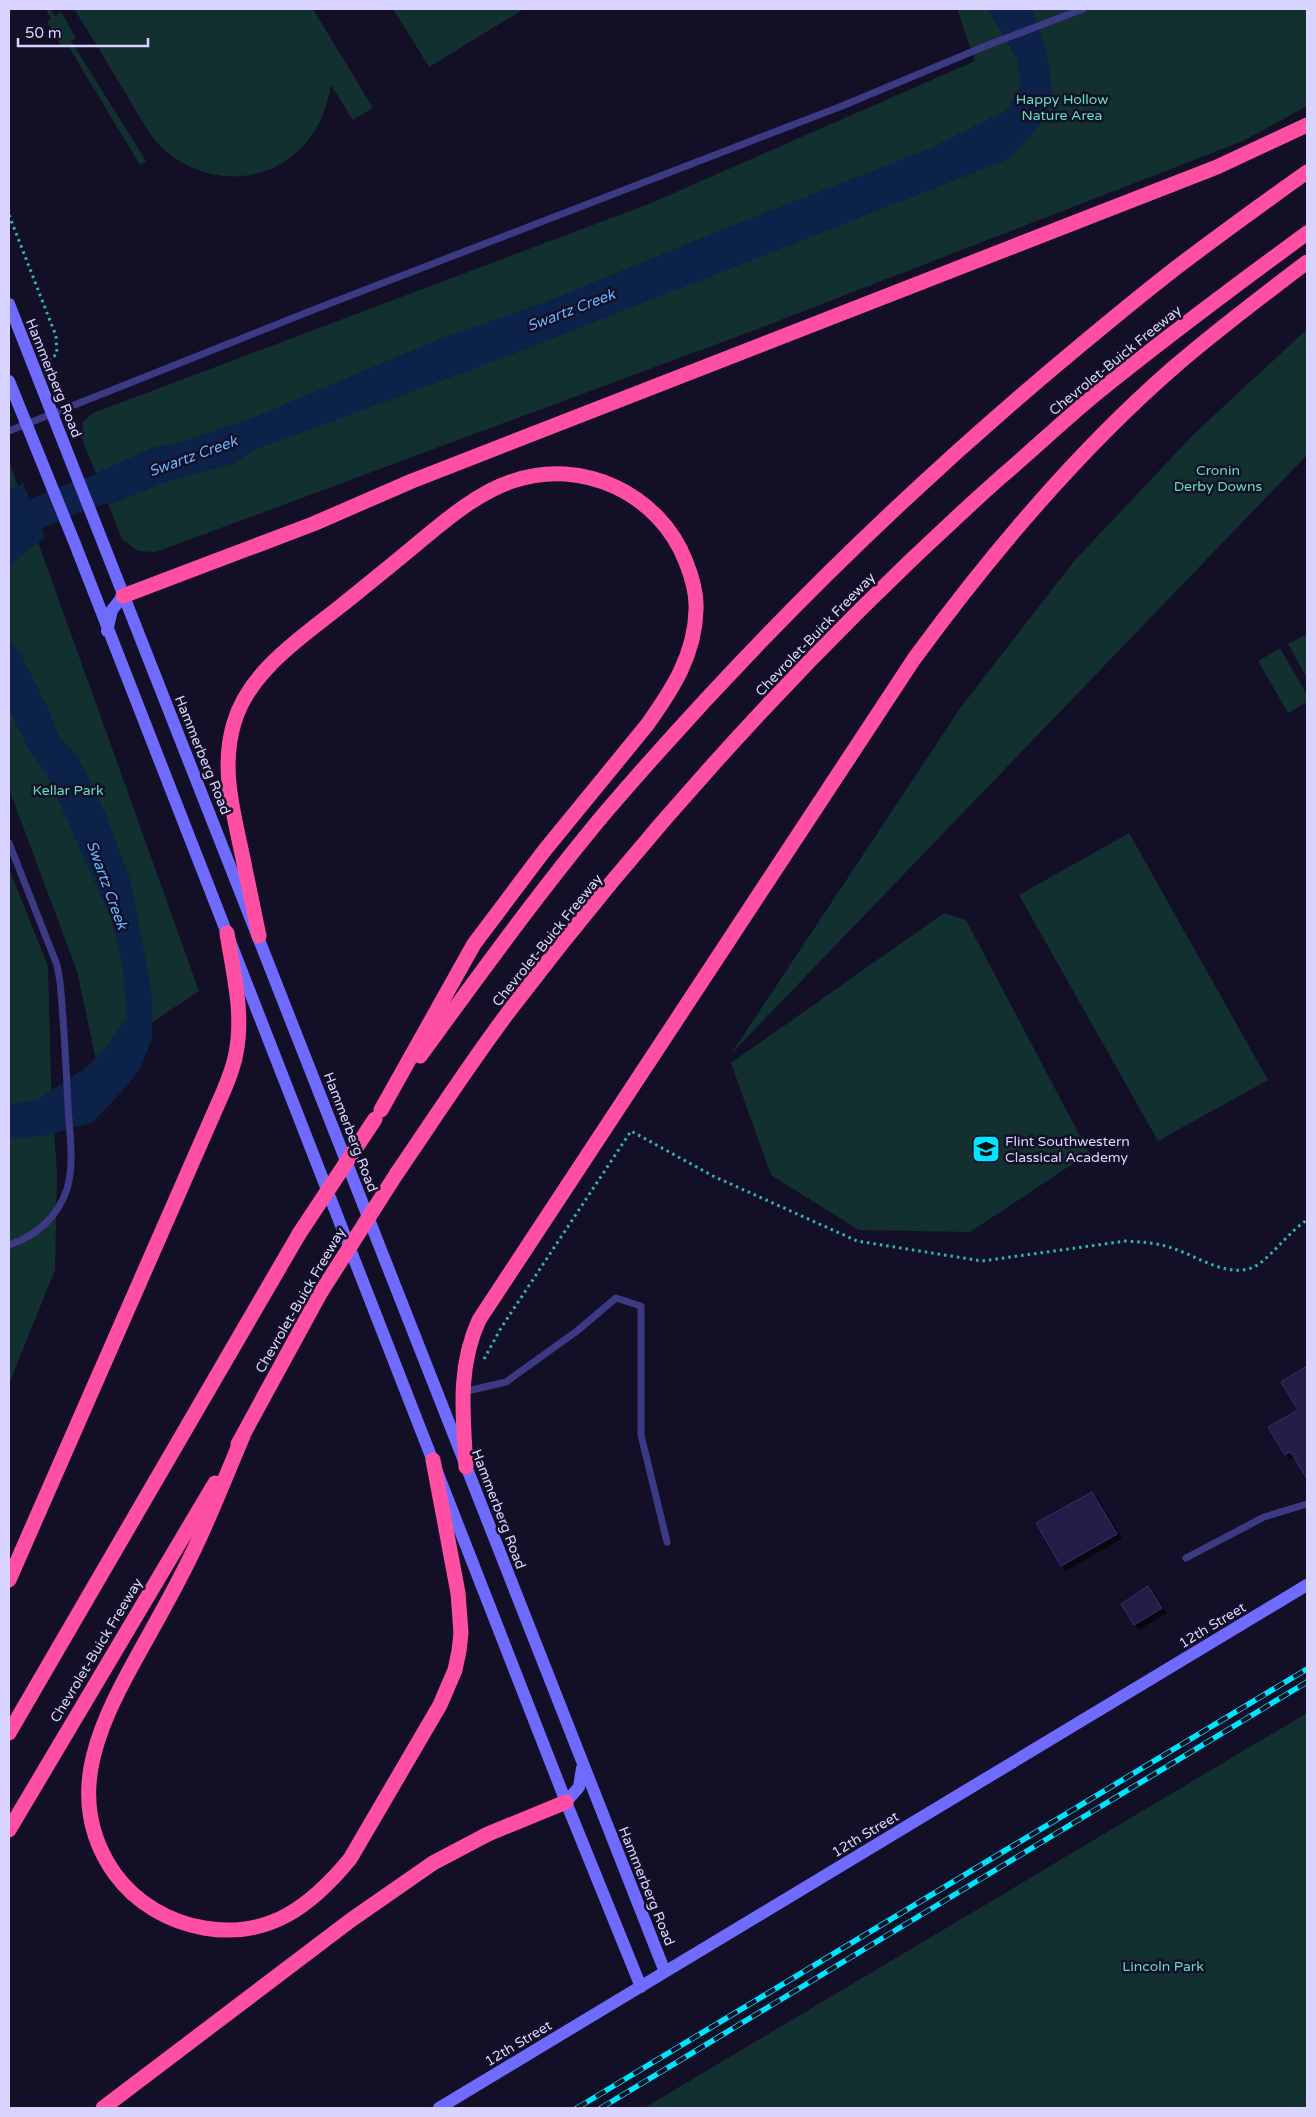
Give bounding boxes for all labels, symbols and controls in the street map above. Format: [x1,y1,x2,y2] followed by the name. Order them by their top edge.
[18,15,148,47] scale bar
[25,24,62,42] text: 50 m
[1016,91,1108,124] park label: Happy Hollow Nature Area
[524,284,619,335] water label: Swartz Creek
[1046,301,1185,419] street label: Chevrolet-Buick Freeway
[22,316,85,440] street label: Hammerberg Road
[146,431,241,480] water label: Swartz Creek
[1174,462,1262,495] park label: Cronin Derby Downs
[752,569,879,700] street label: Chevrolet-Buick Freeway
[171,693,234,817] street label: Hammerberg Road
[32,782,104,799] park label: Kellar Park
[83,838,132,933] water label: Swartz Creek
[489,870,606,1010] street label: Chevrolet-Buick Freeway
[320,1070,381,1195] street label: Hammerberg Road
[1005,1133,1130,1166] place label: Flint Southwestern Classical Academy
[971,1134,1001,1164] school or university icon: Flint Southwestern Classical Academy
[252,1224,349,1376] street label: Chevrolet-Buick Freeway
[468,1447,529,1572] street label: Hammerberg Road
[47,1575,147,1725] street label: Chevrolet-Buick Freeway
[1176,1598,1249,1652] street label: 12th Street
[829,1807,902,1861] street label: 12th Street
[615,1824,678,1948] street label: Hammerberg Road
[1122,1958,1204,1975] park label: Lincoln Park
[482,2016,555,2070] street label: 12th Street

